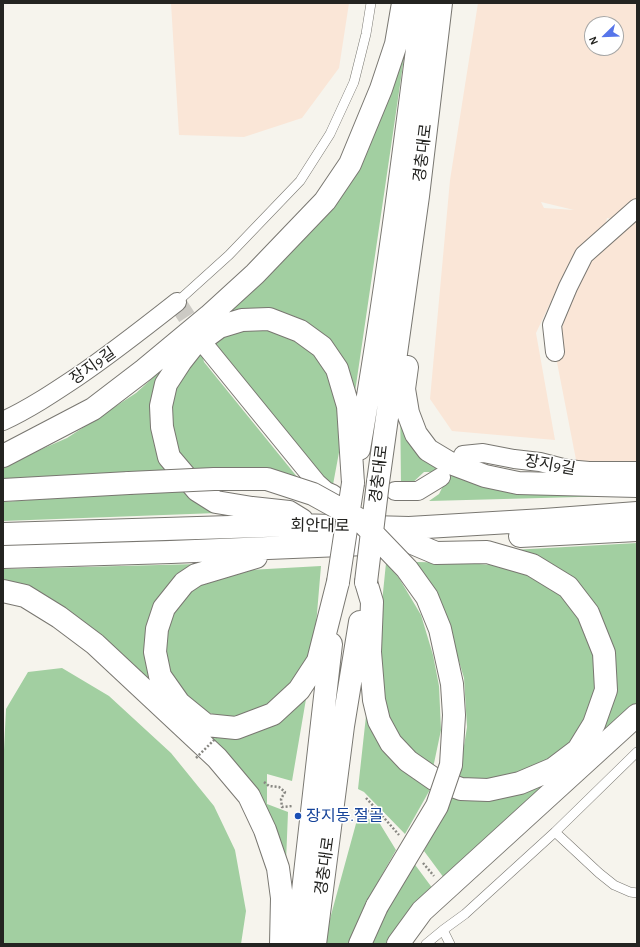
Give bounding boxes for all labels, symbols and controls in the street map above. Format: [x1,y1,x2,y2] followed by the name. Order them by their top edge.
[584,16,624,56] north arrow
[587,35,600,46] text: N
[410,123,436,183] street label: 경충대로
[66,343,120,389] street label: 장지9길
[366,444,392,504] street label: 경충대로
[523,451,577,479] street label: 장지9길
[290,516,350,536] street label: 회안대로
[306,806,383,826] place label: 장지동.절골
[293,811,303,821] marker: 장지동.절골
[311,836,339,896] street label: 경충대로

